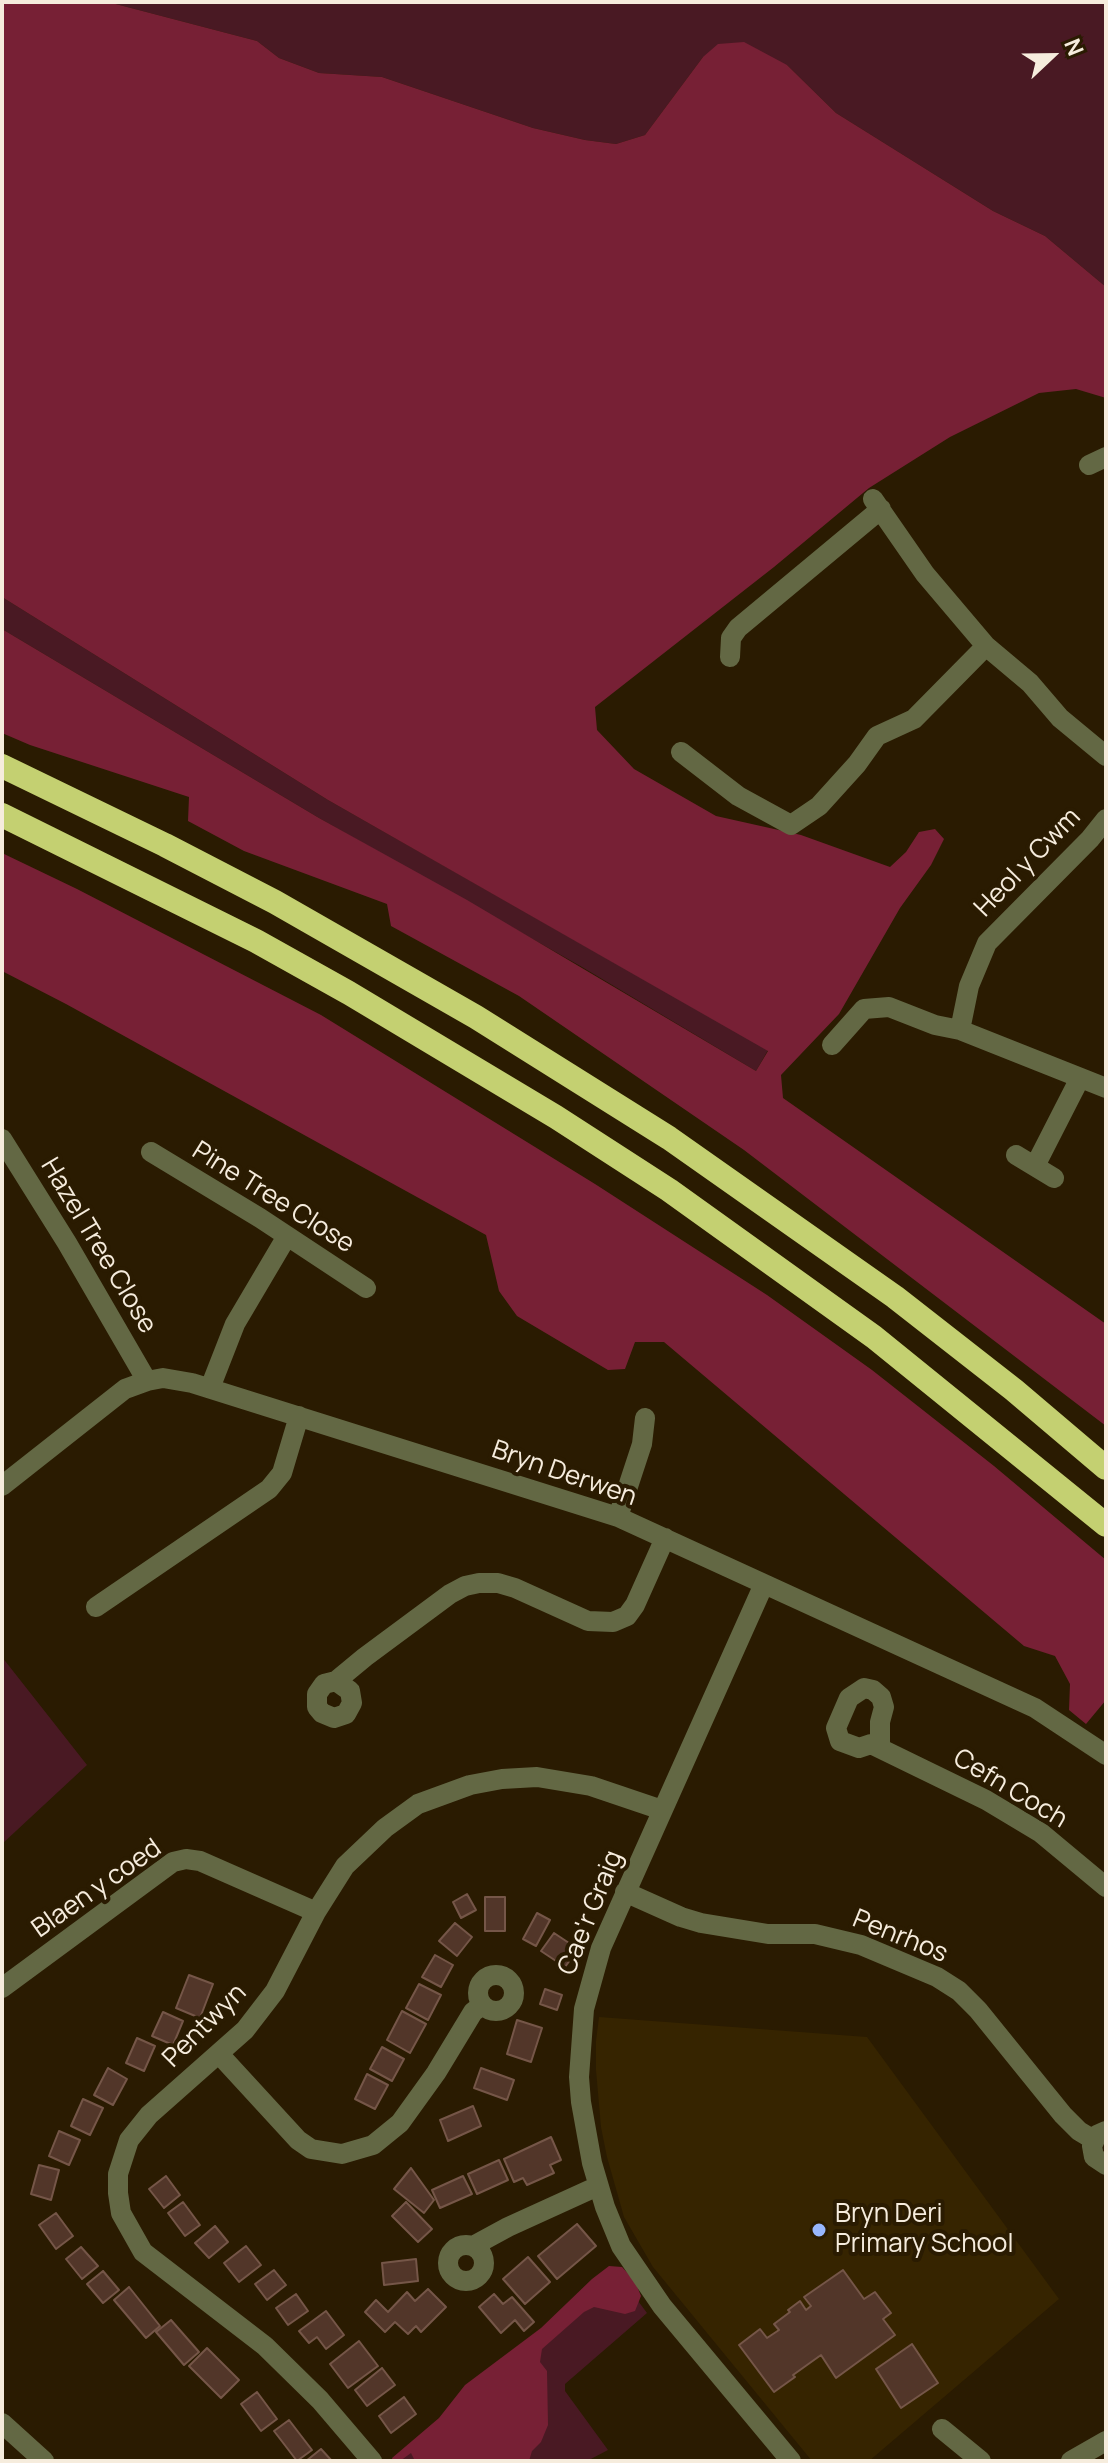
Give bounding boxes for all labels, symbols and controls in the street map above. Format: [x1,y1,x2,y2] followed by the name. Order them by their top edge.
[1012,16,1092,96] north arrow
[1057,34,1091,60] text: N
[968,802,1088,924] street label: Heol y Cwm
[186,1136,360,1260] street label: Pine Tree Close
[33,1153,163,1339] street label: Hazel Tree Close
[487,1435,641,1513] street label: Bryn Derwen
[947,1743,1073,1835] street label: Cefn Coch
[26,1833,168,1945] street label: Blaen y coed
[552,1846,630,1980] street label: Cae'r Graig
[848,1904,952,1970] street label: Penrhos
[157,1978,253,2074] street label: Pentwyn
[835,2199,1013,2260] place label: Bryn Deri Primary School
[810,2221,828,2239] marker: Bryn Deri Primary School

